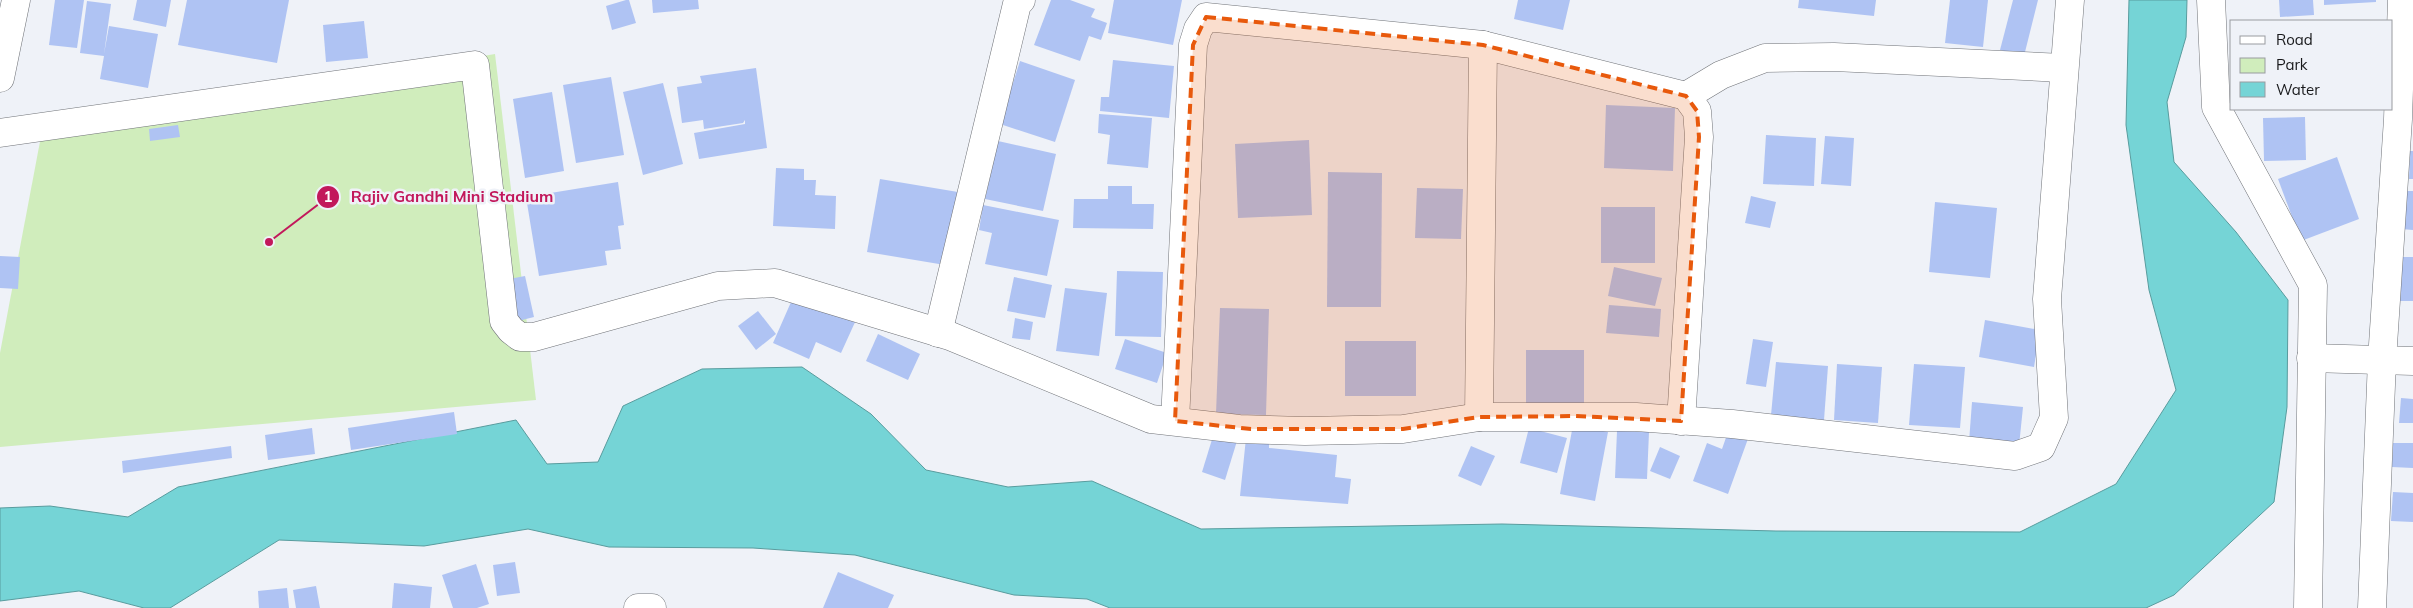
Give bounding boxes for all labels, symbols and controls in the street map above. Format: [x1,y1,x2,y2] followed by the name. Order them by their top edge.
[2230,20,2393,110] legend
[2276,30,2313,49] text: Road
[2276,55,2308,74] text: Park
[2276,80,2320,99] text: Water
[315,181,563,212] callout: Rajiv Gandhi Mini Stadium
[351,186,553,206] text: Rajiv Gandhi Mini Stadium
[323,187,333,206] text: 1

